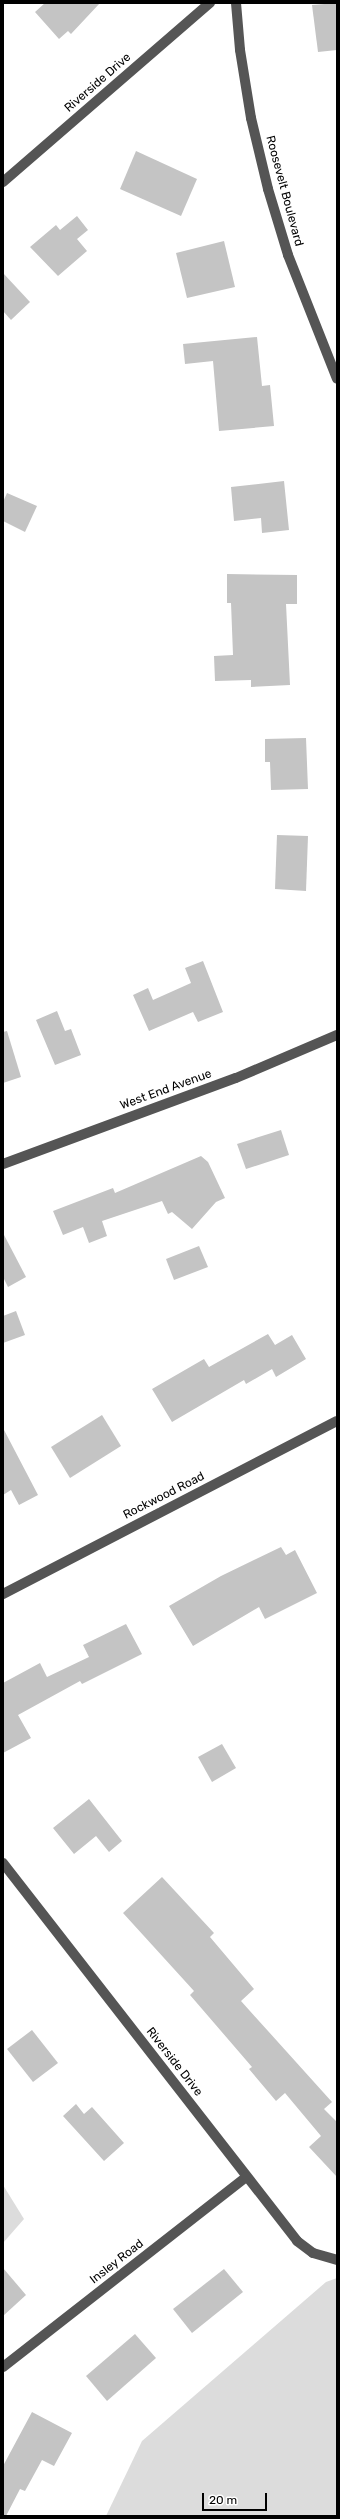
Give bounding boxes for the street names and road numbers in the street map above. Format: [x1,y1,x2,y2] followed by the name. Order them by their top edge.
[62,50,134,116] street label: Riverside Drive
[262,134,306,248] street label: Roosevelt Boulevard
[118,1067,214,1113] street label: West End Avenue
[121,1469,207,1523] street label: Rockwood Road
[143,2025,205,2099] street label: Riverside Drive
[87,2237,147,2287] street label: Insley Road

